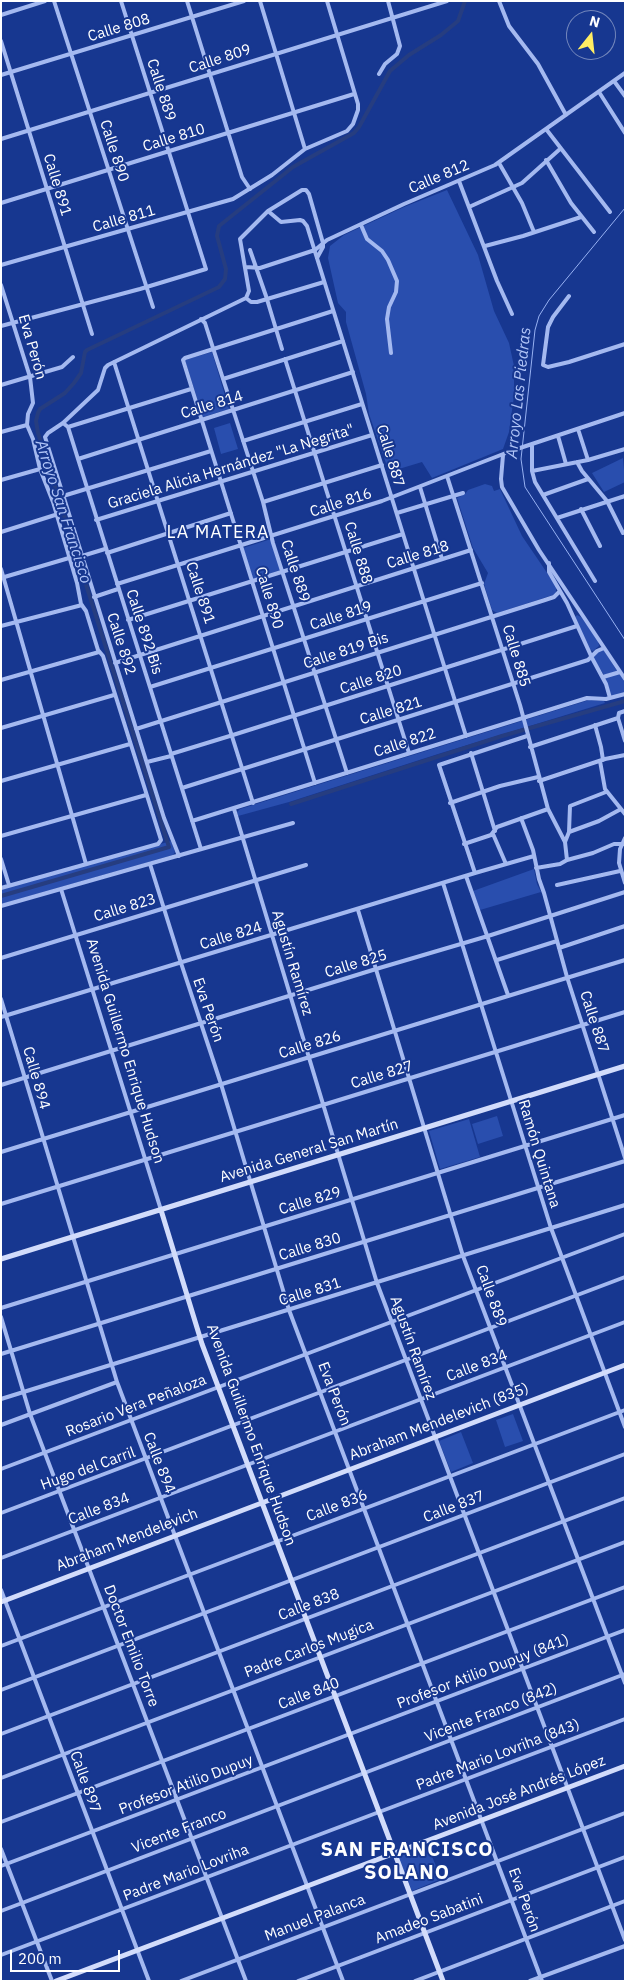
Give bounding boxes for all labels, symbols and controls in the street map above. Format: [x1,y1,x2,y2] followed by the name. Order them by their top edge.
[86,10,152,46] street label: Calle 808
[566,10,616,60] north arrow
[587,11,602,32] text: N
[187,41,253,77] street label: Calle 809
[143,57,179,123] street label: Calle 889
[96,118,132,184] street label: Calle 890
[141,120,207,156] street label: Calle 810
[39,152,75,218] street label: Calle 891
[406,156,472,198] street label: Calle 812
[91,202,157,236] street label: Calle 811
[14,312,50,382] street label: Eva Perón
[503,326,535,460] water label: Arroyo Las Piedras
[179,387,245,423] street label: Calle 814
[106,421,356,513] street label: Graciela Alicia Hernández "La Negrita"
[372,423,408,489] street label: Calle 887
[31,438,95,586] water label: Arroyo San Francisco
[308,485,374,521] street label: Calle 816
[340,520,376,586] street label: Calle 888
[165,522,271,544] district label: LA MATERA
[385,537,451,573] street label: Calle 818
[277,538,313,604] street label: Calle 889
[182,560,218,626] street label: Calle 891
[251,565,287,631] street label: Calle 890
[122,587,166,677] street label: Calle 892 Bis
[308,598,374,634] street label: Calle 819
[103,611,139,677] street label: Calle 892
[498,623,534,689] street label: Calle 885
[301,629,391,673] street label: Calle 819 Bis
[338,662,404,698] street label: Calle 820
[358,693,424,729] street label: Calle 821
[372,725,438,761] street label: Calle 822
[92,890,158,926] street label: Calle 823
[267,908,317,1018] street label: Agustín Ramírez
[198,918,264,954] street label: Calle 824
[82,936,168,1166] street label: Avenida Guillermo Enrique Hudson
[323,946,389,982] street label: Calle 825
[189,975,227,1045] street label: Eva Perón
[576,989,612,1055] street label: Calle 887
[277,1027,343,1063] street label: Calle 826
[19,1045,53,1111] street label: Calle 894
[349,1057,415,1093] street label: Calle 827
[514,1098,564,1210] street label: Ramón Quintana
[217,1115,401,1187] street label: Avenida General San Martín
[277,1183,343,1219] street label: Calle 829
[277,1229,343,1265] street label: Calle 830
[472,1263,510,1329] street label: Calle 889
[277,1274,343,1310] street label: Calle 831
[386,1294,440,1402] street label: Agustín Ramírez
[202,1322,300,1548] street label: Avenida Guillermo Enrique Hudson
[444,1346,510,1386] street label: Calle 834
[314,1360,354,1428] street label: Eva Perón
[63,1371,209,1441] street label: Rosario Vera Peñaloza
[347,1379,531,1465] street label: Abraham Mendelevich (835)
[139,1430,179,1496] street label: Calle 894
[38,1444,138,1494] street label: Hugo del Carril
[304,1486,370,1526] street label: Calle 836
[421,1487,487,1527] street label: Calle 837
[66,1489,132,1529] street label: Calle 834
[54,1505,200,1575] street label: Abraham Mendelevich
[99,1582,163,1710] street label: Doctor Emilio Torre
[276,1585,342,1625] street label: Calle 838
[242,1616,376,1682] street label: Padre Carlos Mugica
[394,1631,572,1713] street label: Profesor Atilio Dupuy (841)
[276,1674,342,1714] street label: Calle 840
[422,1679,560,1747] street label: Vicente Franco (842)
[414,1715,582,1795] street label: Padre Mario Lovriha (843)
[66,1749,104,1815] street label: Calle 897
[116,1751,256,1819] street label: Profesor Atilio Dupuy
[430,1752,608,1834] street label: Avenida José Andrés López
[129,1805,229,1857] street label: Vicente Franco
[319,1838,495,1885] district label: SAN FRANCISCO SOLANO
[121,1841,251,1905] street label: Padre Mario Lovriha
[504,1865,544,1935] street label: Eva Perón
[372,1890,486,1948] street label: Amadeo Sabatini
[262,1891,368,1945] street label: Manuel Palanca
[12,1940,122,1972] scale bar
[18,1949,62,1968] text: 200 m

